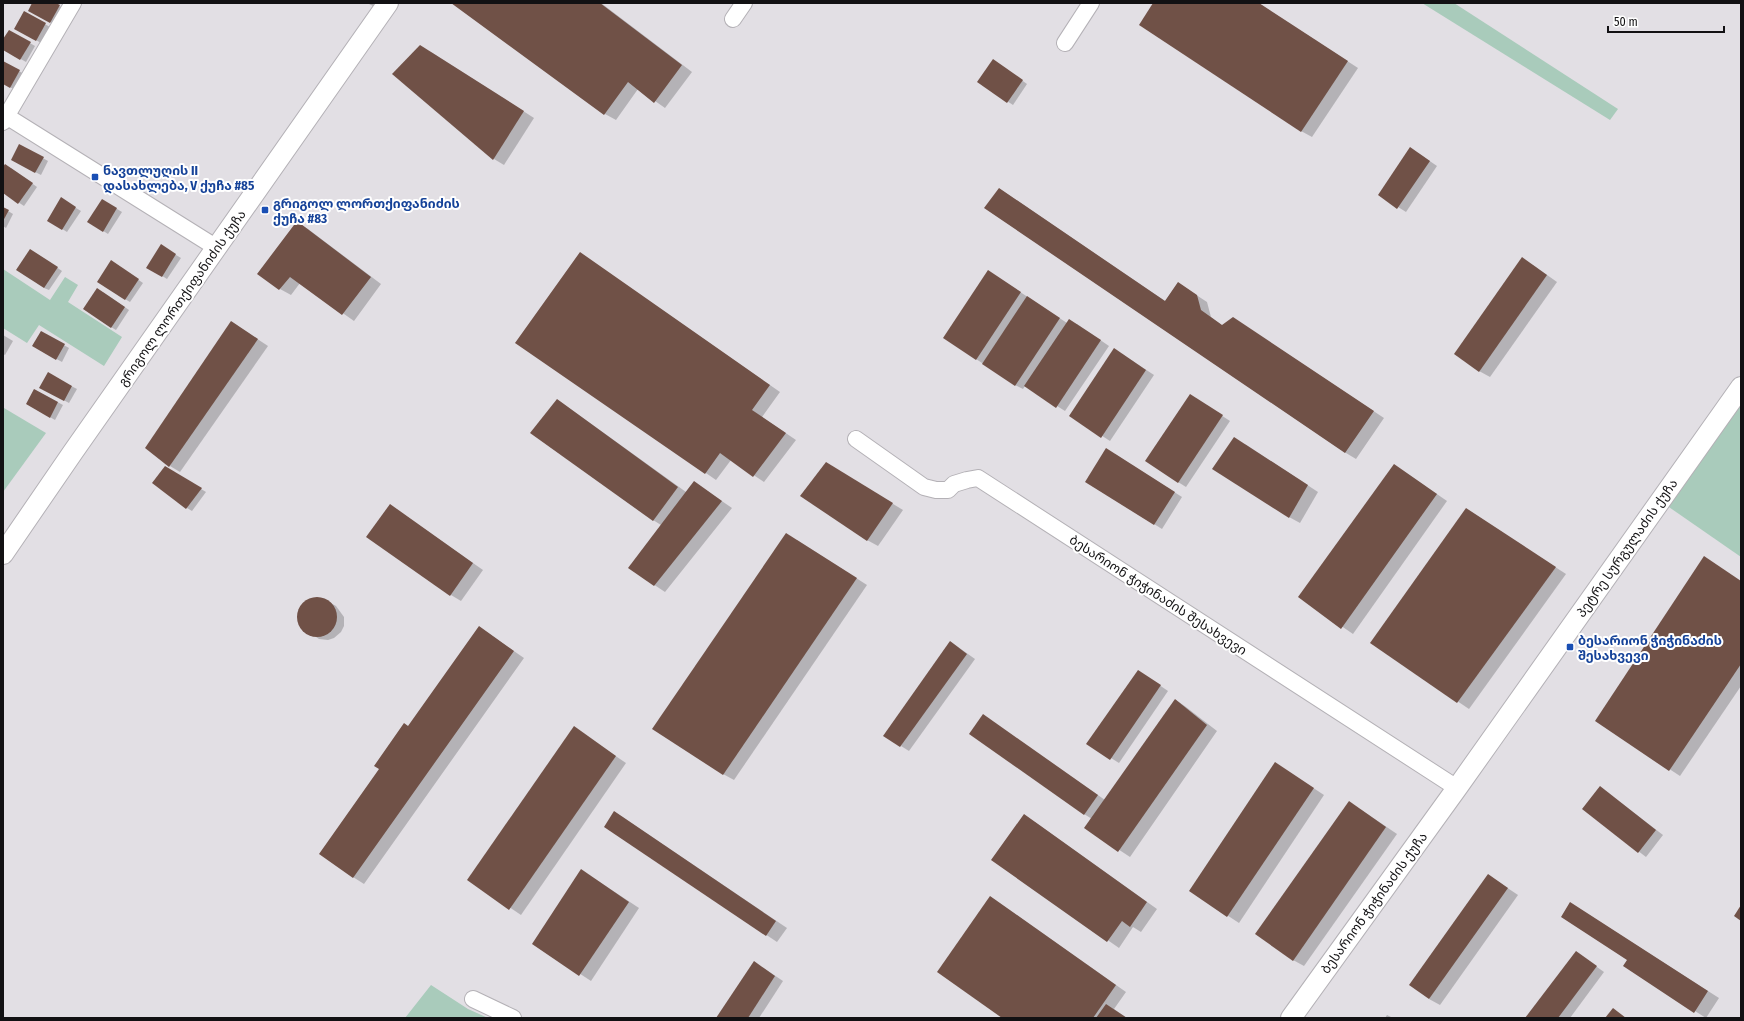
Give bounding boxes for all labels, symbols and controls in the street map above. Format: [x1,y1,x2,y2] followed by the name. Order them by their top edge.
[1608,8,1724,34] scale bar
[1614,15,1638,29] text: 50 m
[103,163,254,194] place label: ნავთლუღის II დასახლება, V ქუჩა #85
[90,172,100,182] marker: ნავთლუღის II დასახლება, V ქუჩა #85
[273,196,460,226] place label: გრიგოლ ლორთქიფანიძის ქუჩა #83
[260,205,270,215] marker: გრიგოლ ლორთქიფანიძის ქუჩა #83
[115,207,250,390] street label: გრიგოლ ლორთქიფანიძის ქუჩა
[1574,476,1681,621] street label: პეტრე სურგულაძის ქუჩა
[1067,532,1249,658] street label: ბესარიონ ჭიჭინაძის შესახვევი
[1578,633,1722,663] place label: ბესარიონ ჭიჭინაძის შესახვევი
[1565,642,1575,652] marker: ბესარიონ ჭიჭინაძის შესახვევი
[1318,830,1430,976] street label: ბესარიონ ჭიჭინაძის ქუჩა

